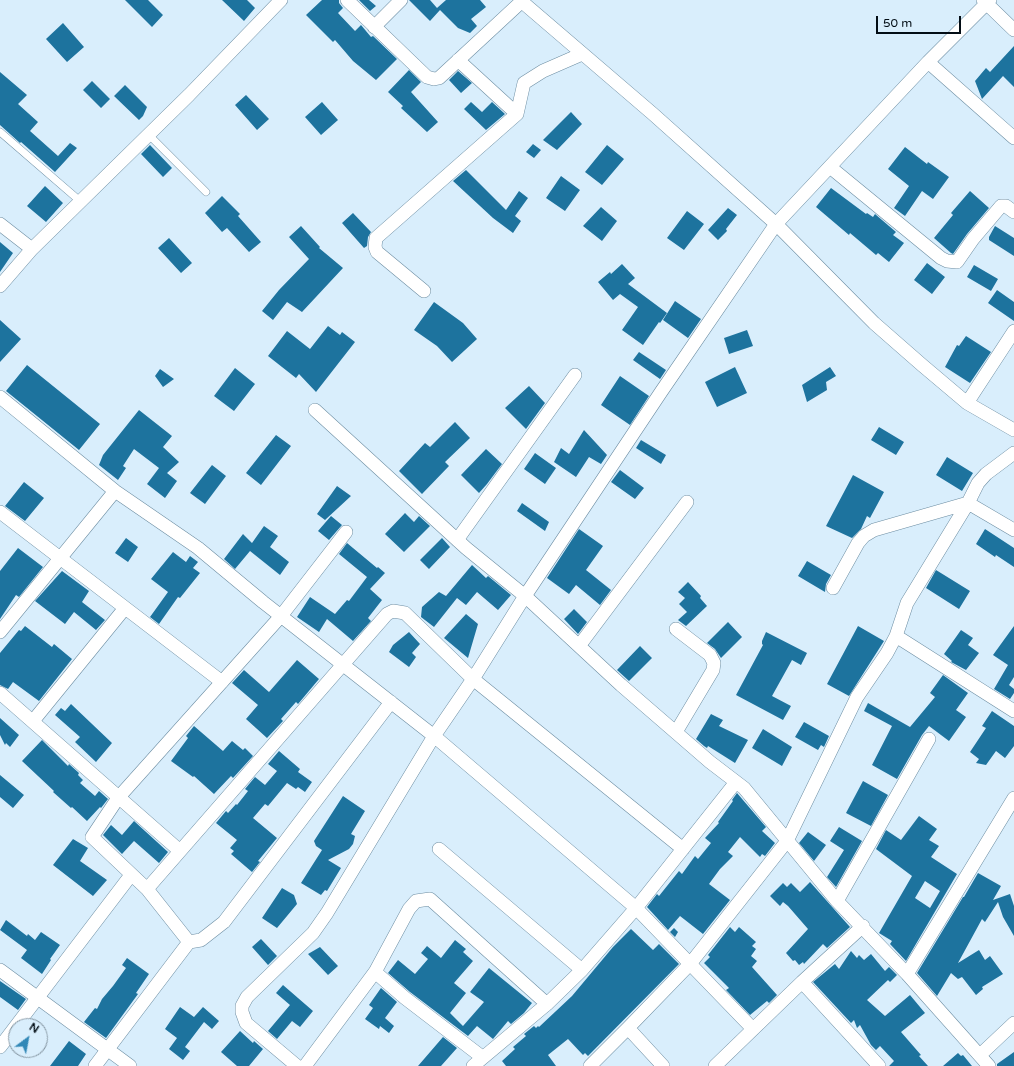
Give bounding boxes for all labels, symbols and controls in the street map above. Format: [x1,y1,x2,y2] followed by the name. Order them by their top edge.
[878,8,963,34] scale bar
[883,16,912,30] text: 50 m
[8,1018,48,1058] north arrow
[27,1020,41,1036] text: N

